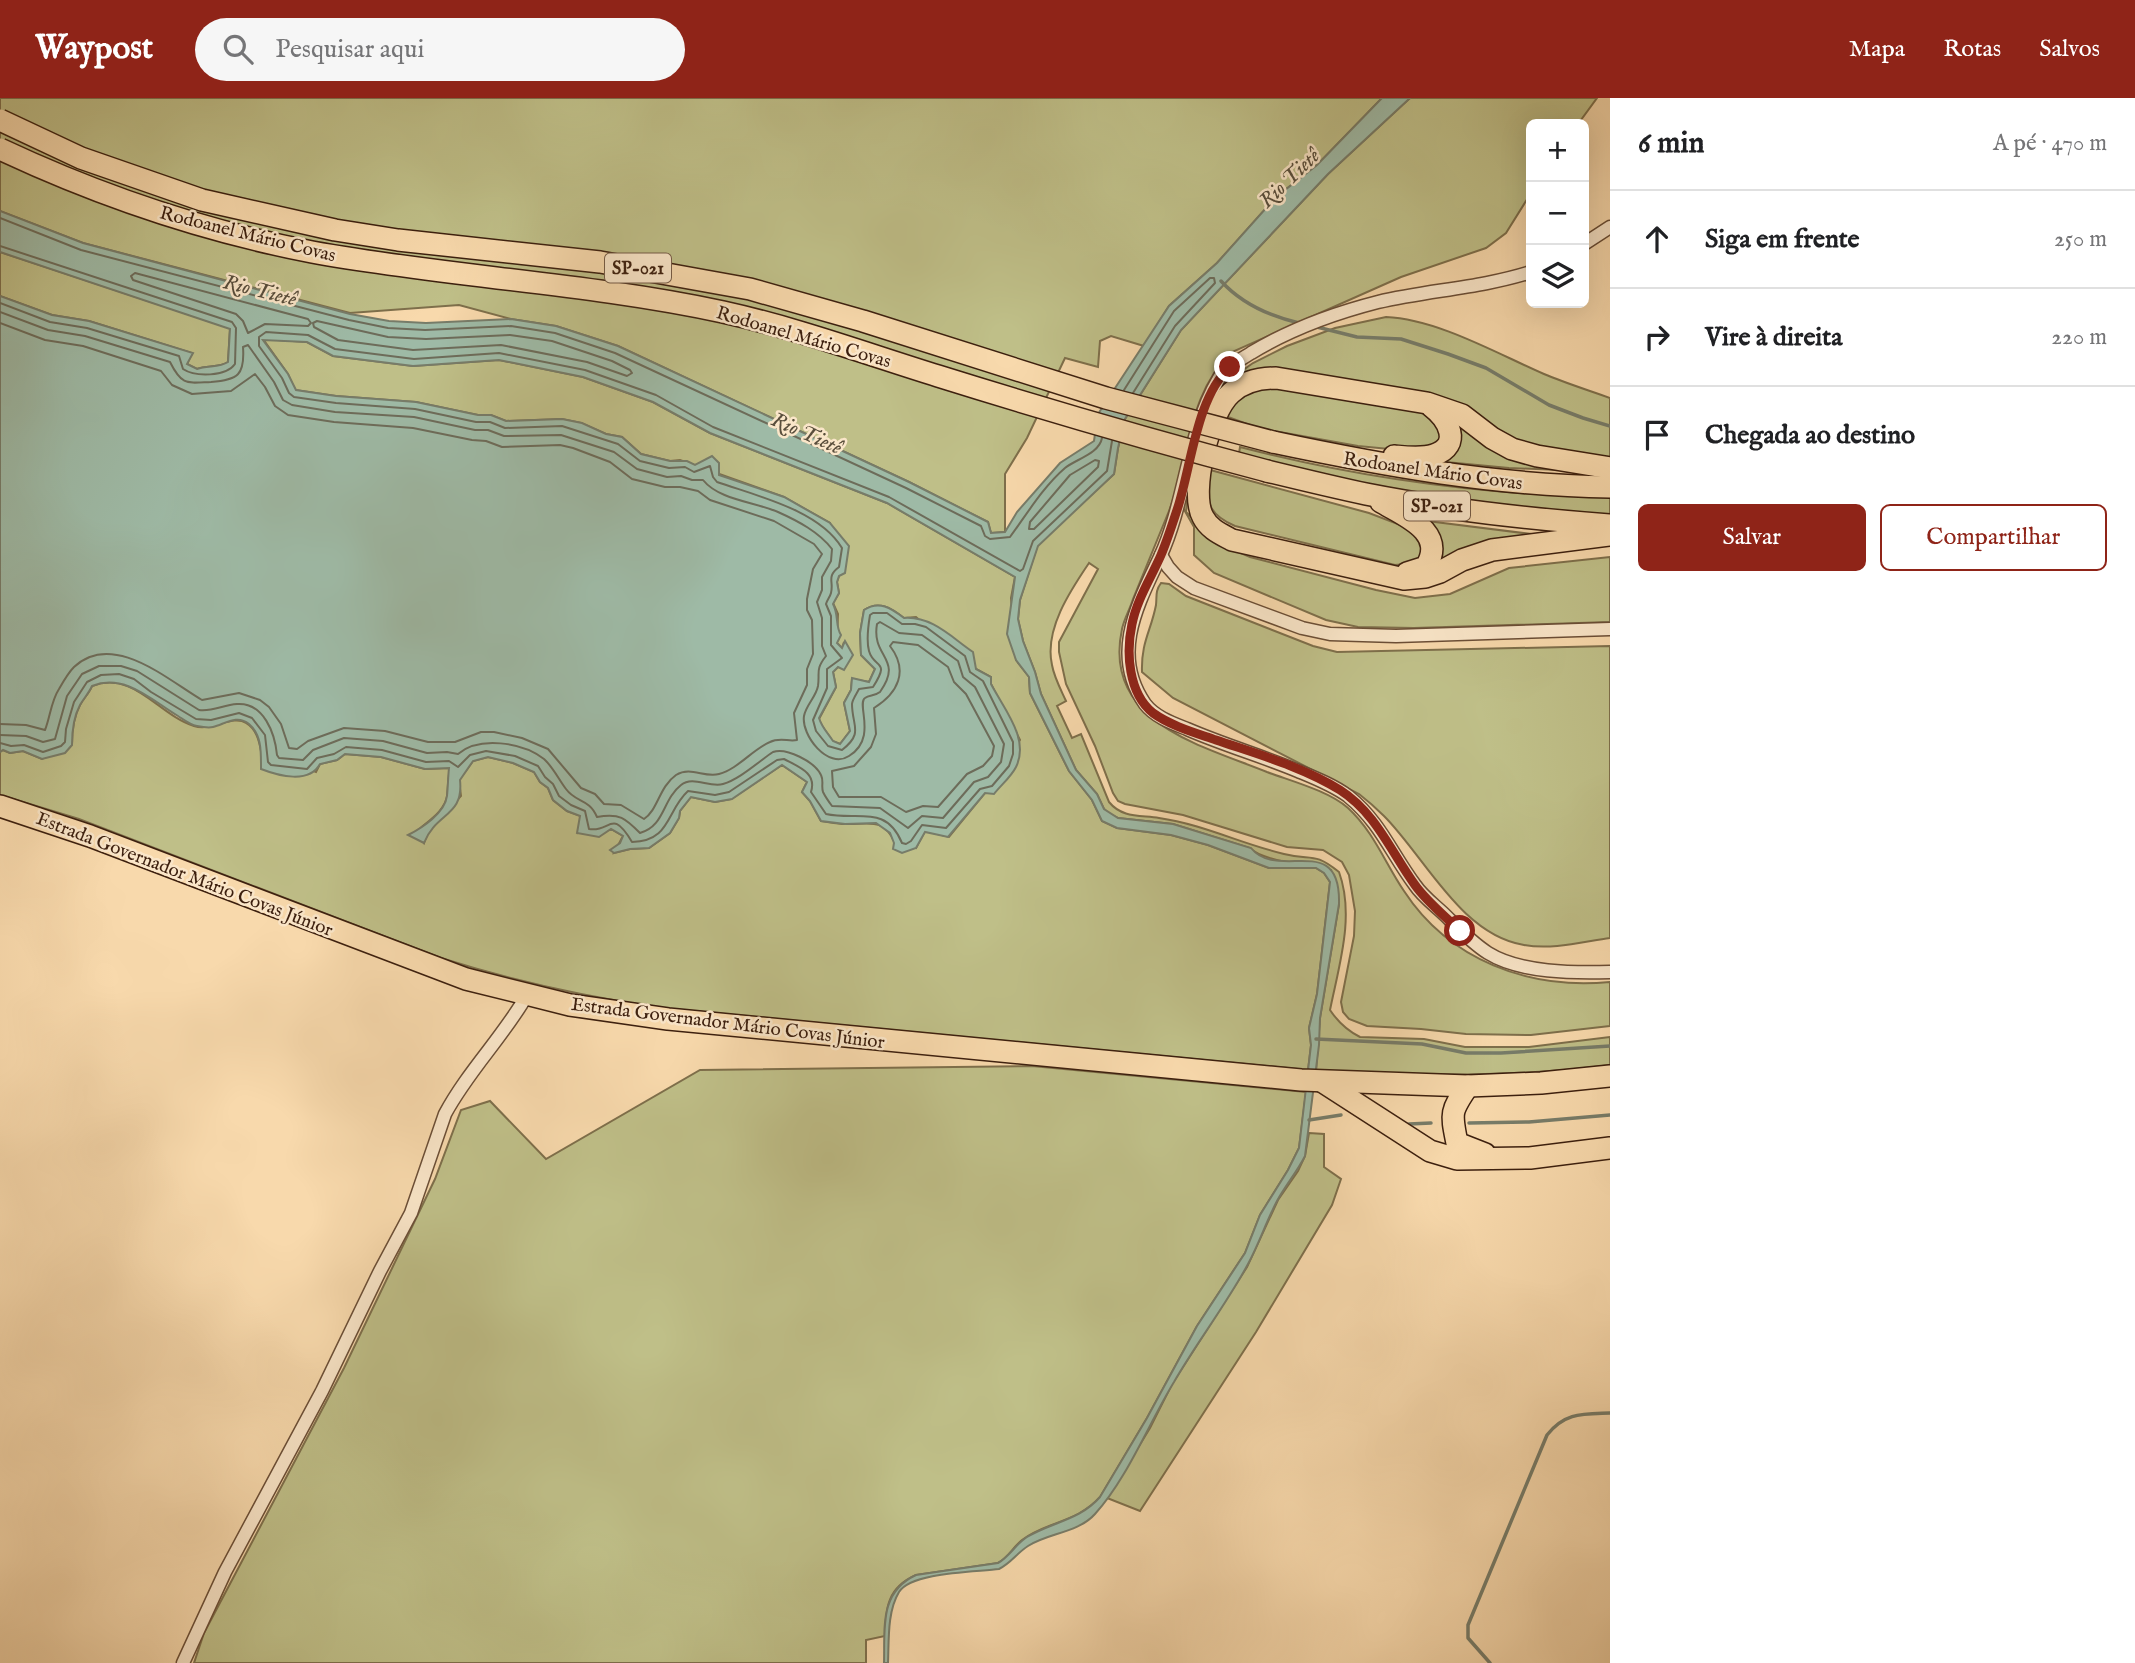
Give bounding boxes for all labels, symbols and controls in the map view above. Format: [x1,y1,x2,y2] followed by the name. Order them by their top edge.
[195,18,685,81] search box
[35,28,153,70] text: Waypost
[219,30,257,68] icon: search
[275,33,424,66] text: Pesquisar aqui
[1849,34,1905,65] text: Mapa
[1943,34,2001,65] text: Rotas
[2039,34,2100,65] text: Salvos
[1526,119,1589,308] map controls
[1526,119,1589,182] button: +
[1638,125,1704,163] text: 6 min
[1993,129,2107,158] text: A pé · 470 m
[1254,143,1327,215] water label: Rio Tietê
[1526,182,1589,245] button: −
[157,201,338,268] street label: Rodoanel Mário Covas
[1638,220,1676,258] icon: ahead
[1705,223,1860,256] text: Siga em frente
[2054,225,2107,254] text: 250 m
[1526,245,1589,308] button: layers
[605,253,671,282] road number: SP-021
[220,269,300,314] water label: Rio Tietê
[713,301,894,374] street label: Rodoanel Mário Covas
[1638,318,1676,356] icon: right
[1705,321,1842,354] text: Vire à direita
[2051,323,2107,352] text: 220 m
[1214,351,1245,382] route end
[767,407,847,462] water label: Rio Tietê
[1638,416,1676,454] icon: arrive
[1705,419,1915,452] text: Chegada ao destino
[1342,448,1524,496] street label: Rodoanel Mário Covas
[1404,492,1470,520] road number: SP-021
[1638,504,1866,571] button: Salvar
[1880,504,2107,571] button: Compartilhar
[33,807,336,943] street label: Estrada Governador Mário Covas Júnior
[1444,915,1475,946] route start
[570,993,886,1055] street label: Estrada Governador Mário Covas Júnior

